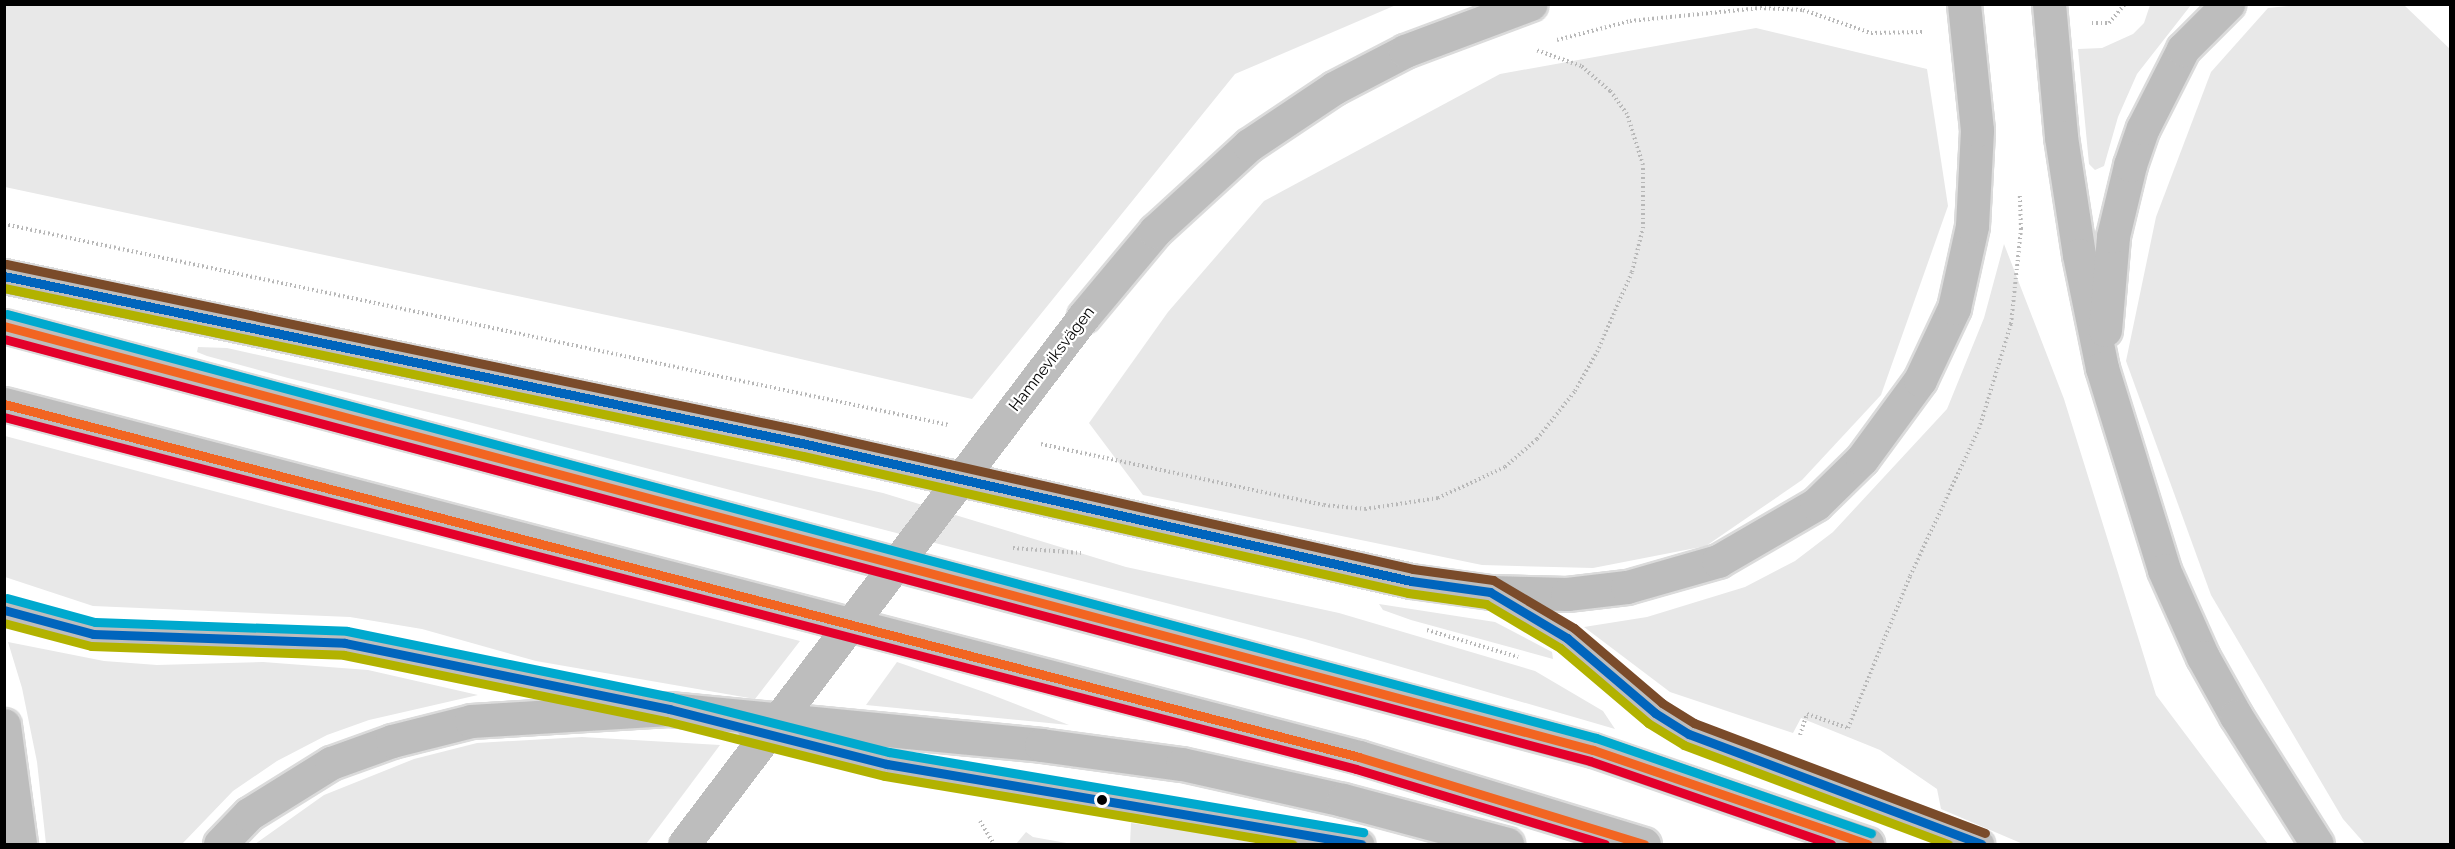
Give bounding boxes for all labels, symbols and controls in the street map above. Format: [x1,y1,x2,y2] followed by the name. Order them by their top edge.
[1005,303,1099,415] street label: Hamneviksvägen
[1096,794,1108,806] unlabelled marker

